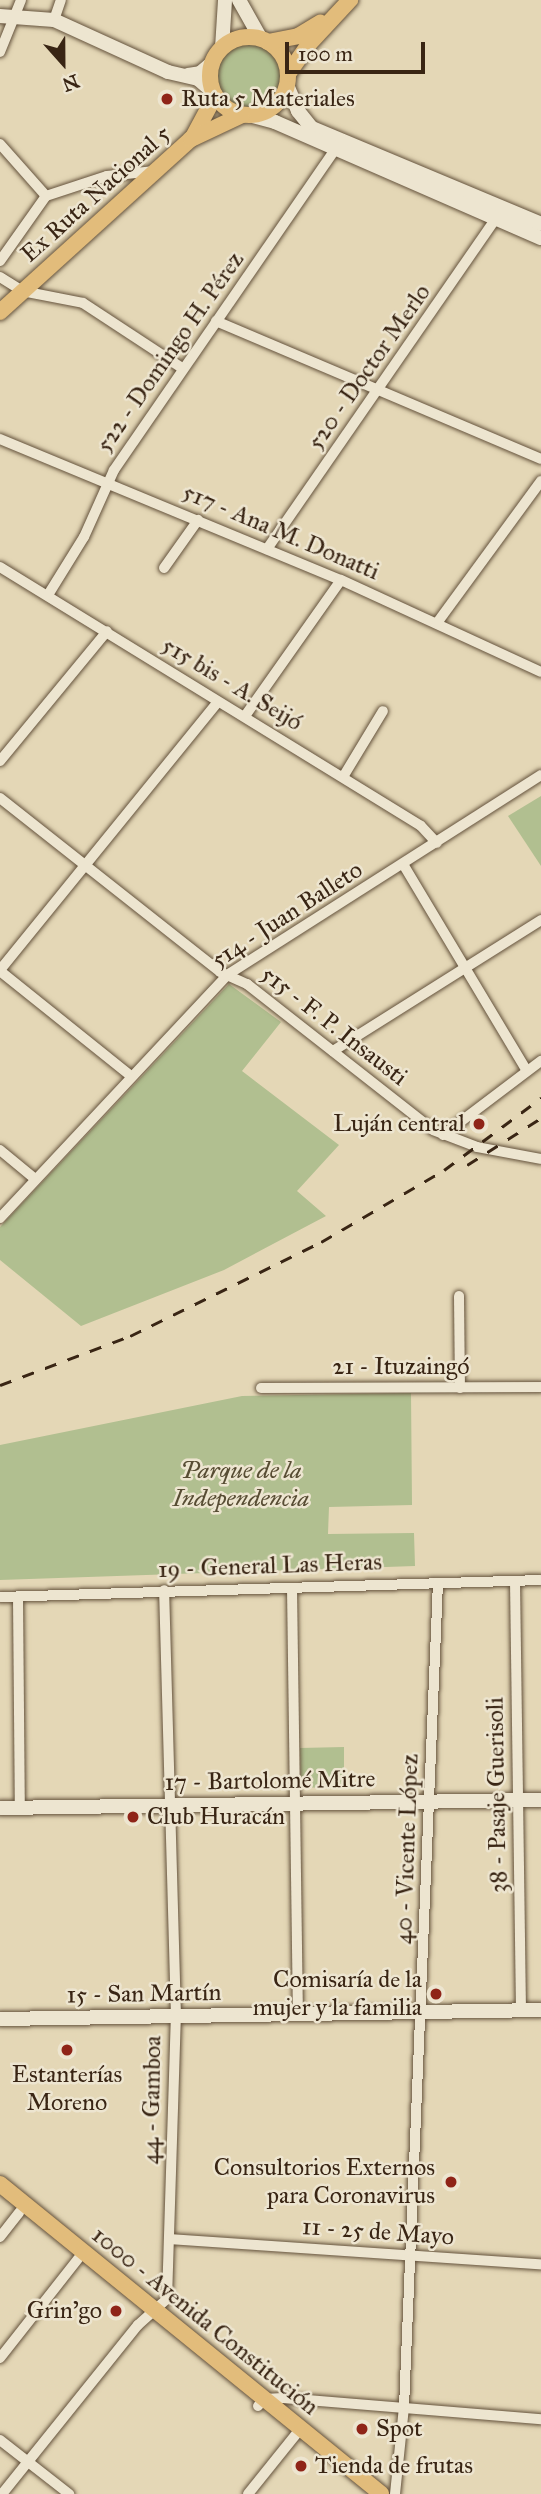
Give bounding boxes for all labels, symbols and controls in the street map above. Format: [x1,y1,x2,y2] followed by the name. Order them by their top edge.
[28,28,98,98] north arrow
[289,28,429,72] scale bar
[298,41,353,67] text: 100 m
[59,69,82,97] text: N
[181,85,355,113] place label: Ruta 5 Materiales
[159,91,175,107] marker: Ruta 5 Materiales
[15,119,177,269] street label: Ex Ruta Nacional 5
[90,246,250,458] street label: 522 - Domingo H. Pérez
[301,279,437,455] street label: 520 - Doctor Merlo
[178,478,384,586] street label: 517 - Ana M. Donatti
[157,631,307,737] street label: 515 bis - A. Seijó
[206,856,368,974] street label: 514 - Juan Balleto
[255,960,413,1092] street label: 515 - F. P. Insausti
[333,1110,465,1138] place label: Luján central
[471,1116,487,1132] marker: Luján central
[333,1353,469,1381] street label: 21 - Ituzaingó
[173,1457,309,1513] park label: Parque de la Independencia
[158,1548,382,1584] street label: 19 - General Las Heras
[481,1697,513,1893] street label: 38 - Pasaje Guerisoli
[389,1753,425,1945] street label: 40 - Vicente López
[164,1765,376,1797] street label: 17 - Bartolomé Mitre
[147,1803,285,1831] place label: Club Huracán
[125,1809,141,1825] marker: Club Huracán
[253,1966,422,2022] place label: Comisaría de la mujer y la familia
[66,1978,222,2010] street label: 15 - San Martín
[428,1986,444,2002] marker: Comisaría de la mujer y la familia
[136,2035,168,2165] street label: 44 - Gamboa
[59,2042,75,2058] marker: Estanterías Moreno
[12,2061,122,2117] place label: Estanterías Moreno
[214,2154,435,2210] place label: Consultorios Externos para Coronavirus
[441,2172,461,2192] marker: Consultorios Externos para Coronavirus
[301,2212,455,2252] street label: 11 - 25 de Mayo
[86,2221,324,2421] street label: 1000 - Avenida Constitución
[27,2297,102,2325] place label: Grin'go
[108,2303,124,2319] marker: Grin'go
[376,2415,423,2443] place label: Spot
[354,2421,370,2437] marker: Spot
[315,2452,473,2480] place label: Tienda de frutas
[293,2458,309,2474] marker: Tienda de frutas

